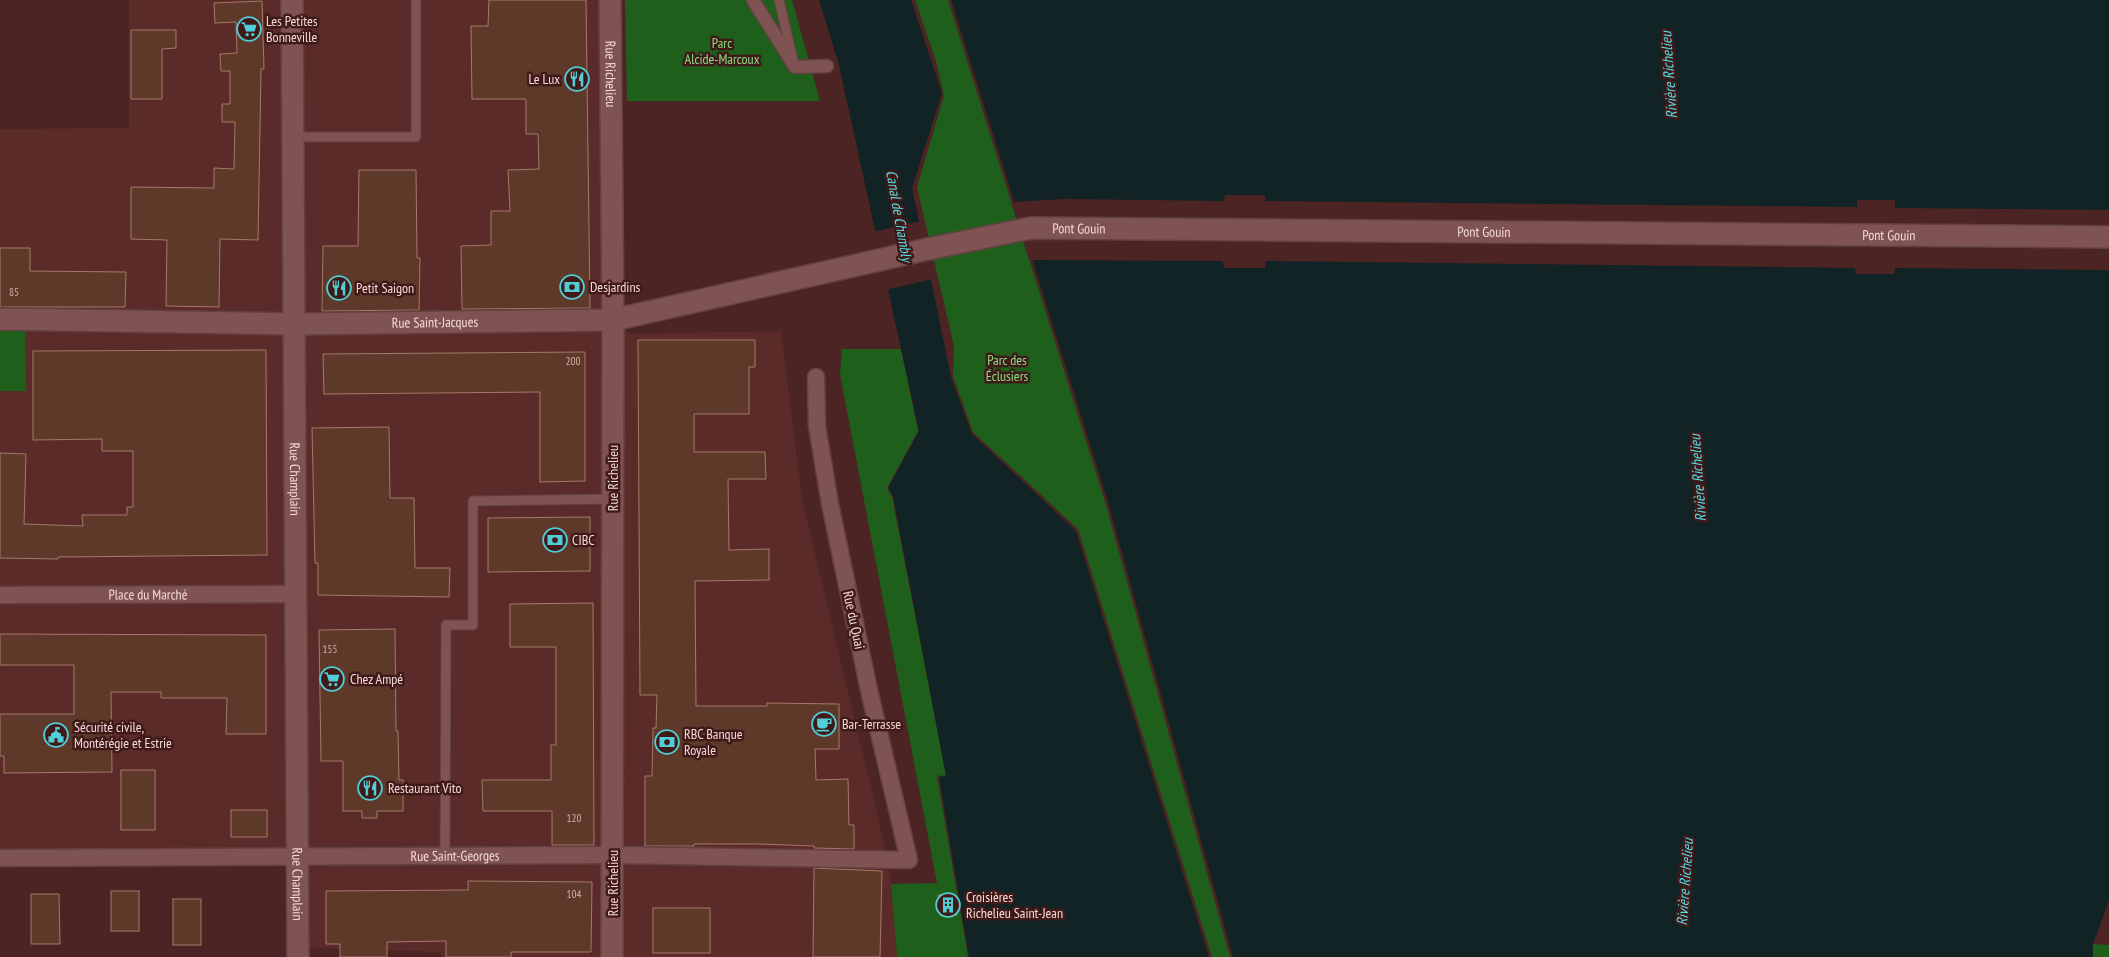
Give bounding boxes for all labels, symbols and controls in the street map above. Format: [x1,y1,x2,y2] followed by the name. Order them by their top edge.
[266,12,318,46] place label: Les Petites Bonneville
[236,16,262,42] supermarket icon: Les Petites Bonneville
[1656,29,1681,119] water label: Rivière Richelieu
[685,34,760,68] park label: Parc Alcide-Marcoux
[601,41,620,107] street label: Rue Richelieu
[564,66,590,92] restaurant icon: Le Lux
[529,70,560,88] place label: Le Lux
[882,169,917,266] water label: Canal de Chambly
[1052,219,1106,238] street label: Pont Gouin
[1457,223,1511,241] street label: Pont Gouin
[1862,226,1916,244] street label: Pont Gouin
[559,274,585,300] bank icon: Desjardins
[326,275,352,301] restaurant icon: Petit Saigon
[590,278,641,296] place label: Desjardins
[356,279,414,297] place label: Petit Saigon
[9,285,19,299] house number: 85
[392,313,479,332] street label: Rue Saint-Jacques
[986,351,1028,385] park label: Parc des Éclusiers
[566,354,580,368] house number: 200
[1685,432,1710,522] water label: Rivière Richelieu
[286,442,304,516] street label: Rue Champlain
[604,445,622,511] street label: Rue Richelieu
[542,527,568,553] bank icon: CIBC
[572,531,595,549] place label: CIBC
[108,585,188,604] street label: Place du Marché
[839,589,869,651] street label: Rue du Quai
[323,642,337,656] house number: 155
[319,666,345,692] supermarket icon: Chez Ampé
[350,670,403,688] place label: Chez Ampé
[811,711,837,737] cafe icon: Bar-Terrasse
[842,715,901,733] place label: Bar-Terrasse
[74,718,172,752] place label: Sécurité civile, Montérégie et Estrie
[43,722,69,748] public building icon: Sécurité civile, Montérégie et Estrie
[684,725,743,759] place label: RBC Banque Royale
[654,729,680,755] bank icon: RBC Banque Royale
[357,775,383,801] restaurant icon: Restaurant Vito
[388,779,462,797] place label: Restaurant Vito
[567,811,581,825] house number: 120
[1672,836,1697,926] water label: Rivière Richelieu
[288,847,307,921] street label: Rue Champlain
[410,847,500,865] street label: Rue Saint-Georges
[604,850,622,916] street label: Rue Richelieu
[567,887,581,901] house number: 104
[966,888,1063,922] place label: Croisières Richelieu Saint-Jean
[935,892,961,918] building icon: Croisières Richelieu Saint-Jean

